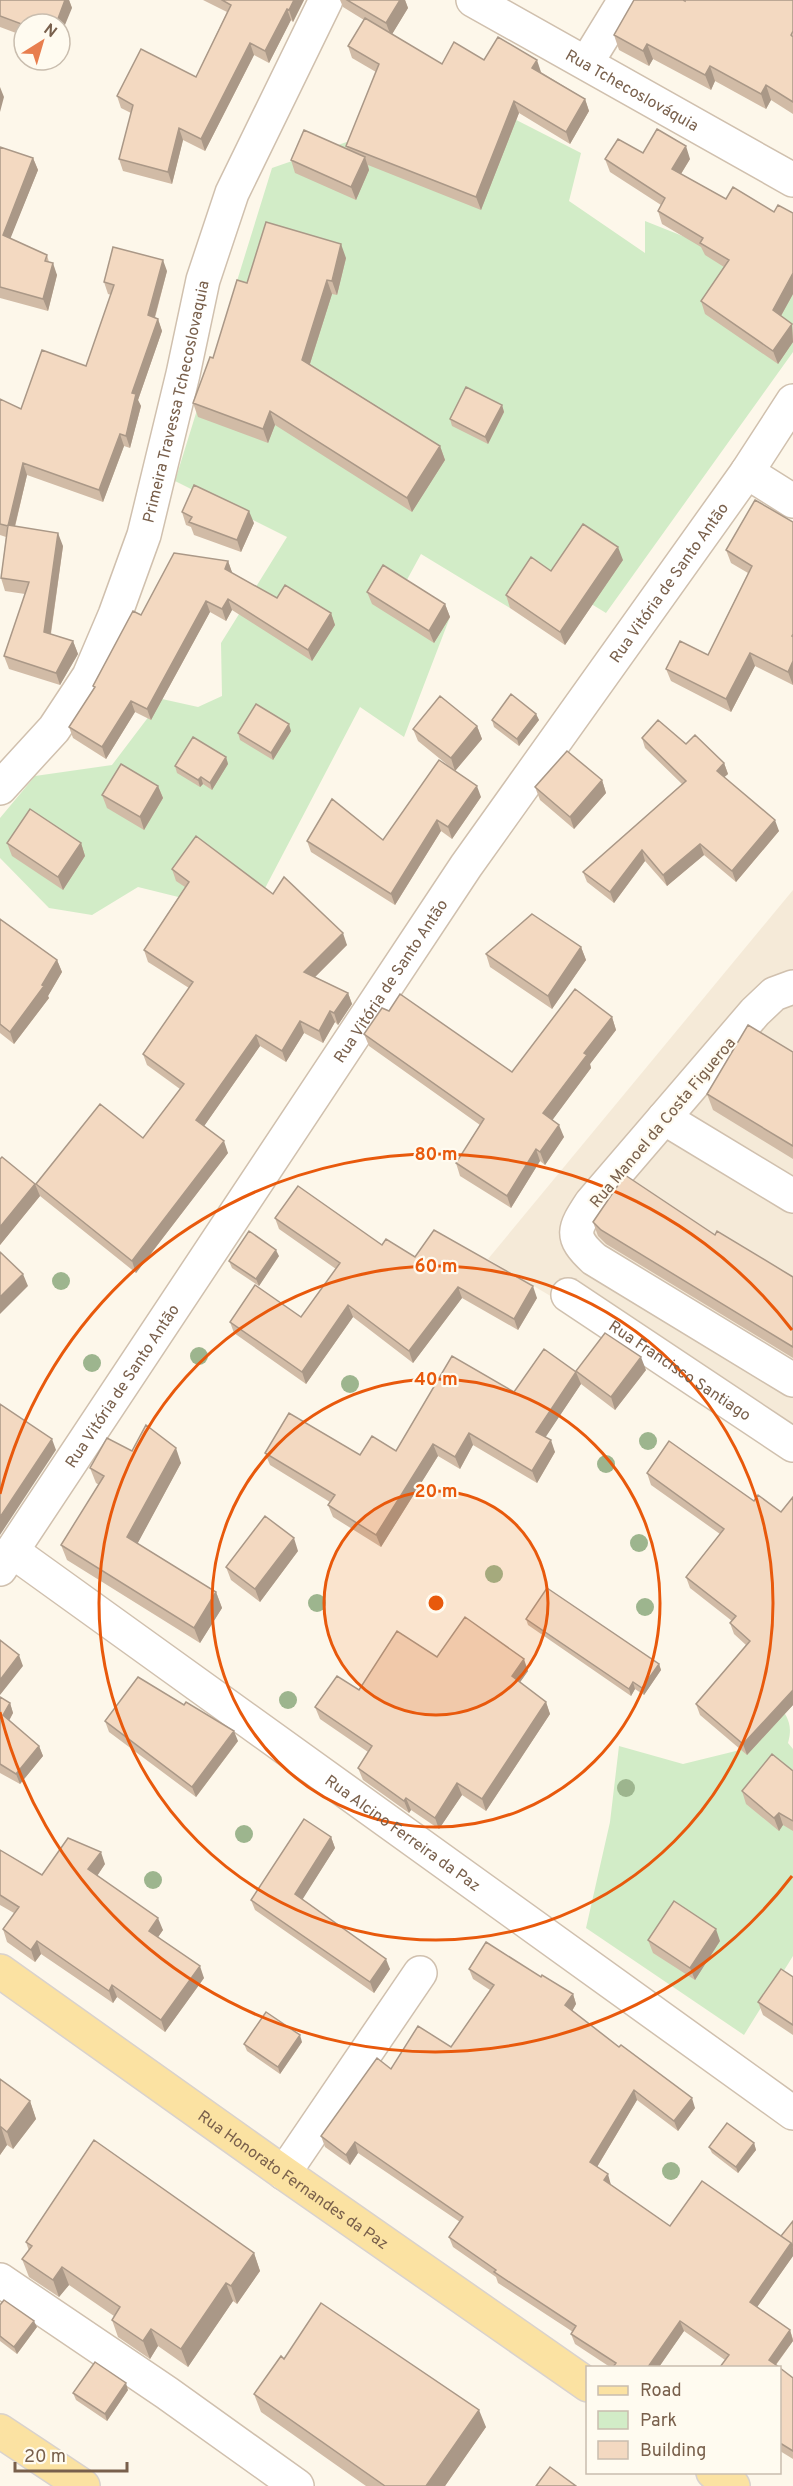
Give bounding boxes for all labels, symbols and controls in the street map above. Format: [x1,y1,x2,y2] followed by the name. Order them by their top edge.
[12,12,72,72] north arrow
[39,20,60,43] text: N
[561,46,702,137] street label: Rua Tchecoslováquia
[139,279,215,525] street label: Primeira Travessa Tchecoslovaquia
[606,499,734,667] street label: Rua Vitória de Santo Antão
[330,896,453,1067] street label: Rua Vitória de Santo Antão
[586,1034,741,1213] street label: Rua Manoel da Costa Figueroa
[414,1144,458,1167] text: 80 m
[414,1256,458,1279] text: 60 m
[62,1301,185,1472] street label: Rua Vitória de Santo Antão
[604,1317,754,1426] street label: Rua Francisco Santiago
[414,1369,458,1392] text: 40 m
[414,1481,458,1504] text: 20 m
[426,1593,446,1613] centre of rings
[320,1771,484,1897] street label: Rua Alcino Ferreira da Paz
[193,2107,392,2255] street label: Rua Honorato Fernandes da Paz
[586,2366,781,2474] legend
[640,2380,682,2403] text: Road
[640,2410,677,2433] text: Park
[15,2435,128,2473] scale bar
[640,2440,706,2463] text: Building
[24,2446,66,2469] text: 20 m

